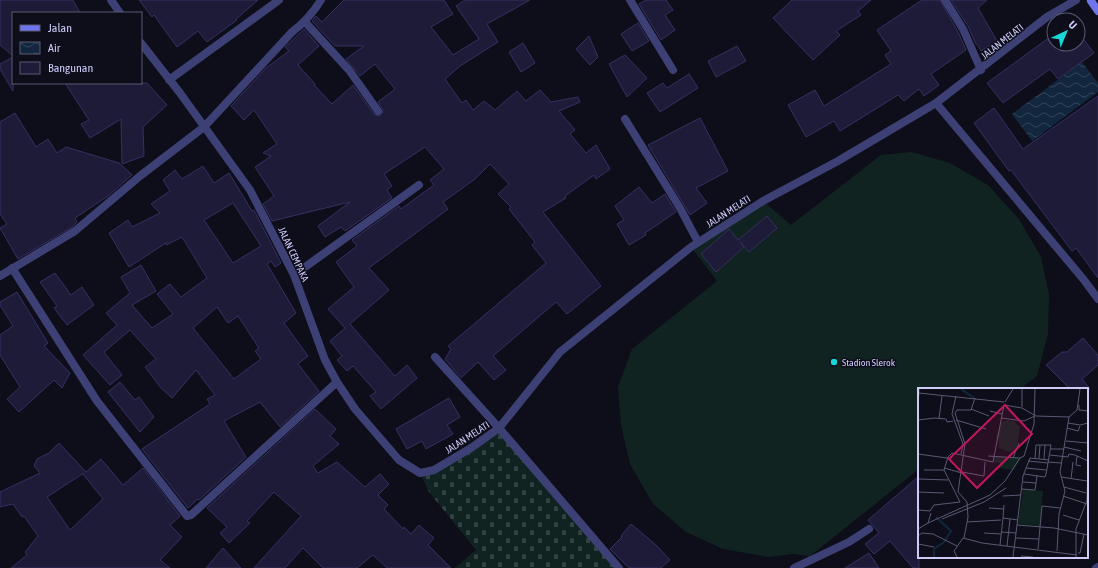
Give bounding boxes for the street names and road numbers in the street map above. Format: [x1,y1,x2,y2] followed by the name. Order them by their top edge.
[979,22,1026,61] street label: JALAN MELATI
[704,193,752,230] street label: JALAN MELATI
[276,225,311,283] street label: JALAN CEMPAKA
[443,419,491,456] street label: JALAN MELATI

